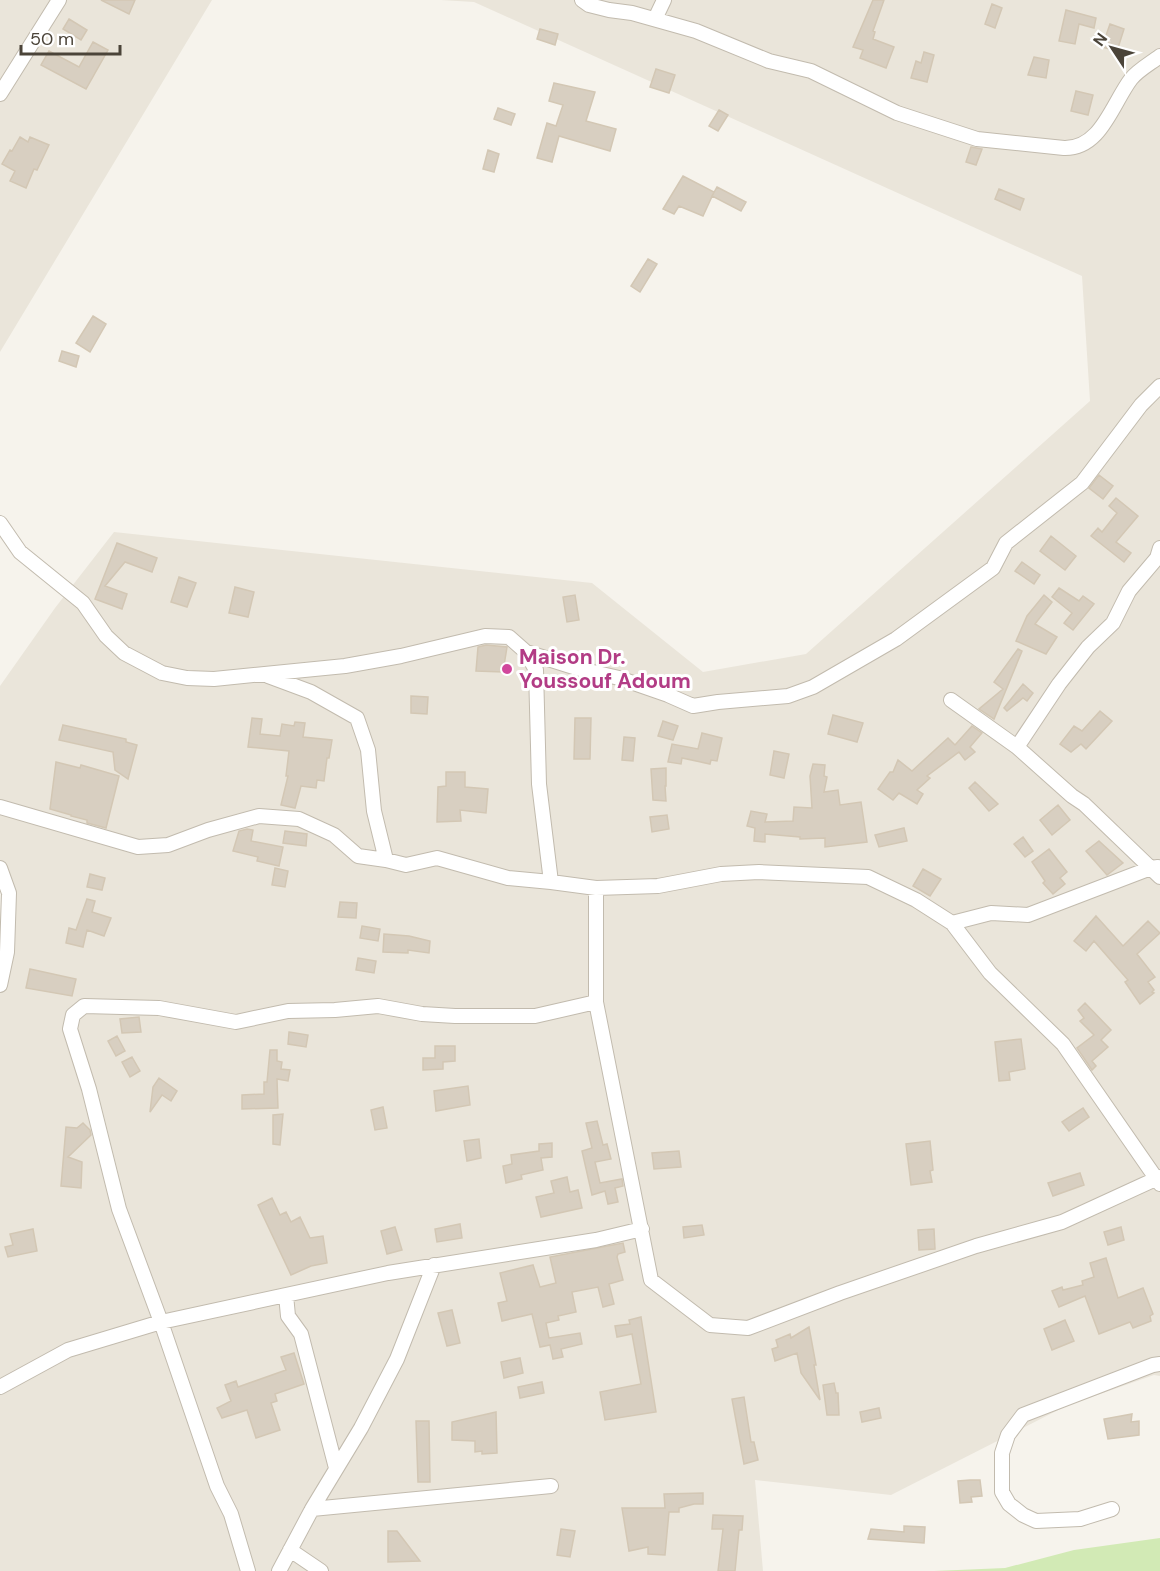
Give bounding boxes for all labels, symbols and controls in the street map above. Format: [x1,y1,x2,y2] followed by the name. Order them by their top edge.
[21,18,120,56] scale bar
[1082,18,1142,78] north arrow
[30,27,74,51] text: 50 m
[1088,29,1112,50] text: N
[519,643,691,695] place label: Maison Dr. Youssouf Adoum
[500,662,514,676] marker: Maison Dr. Youssouf Adoum

